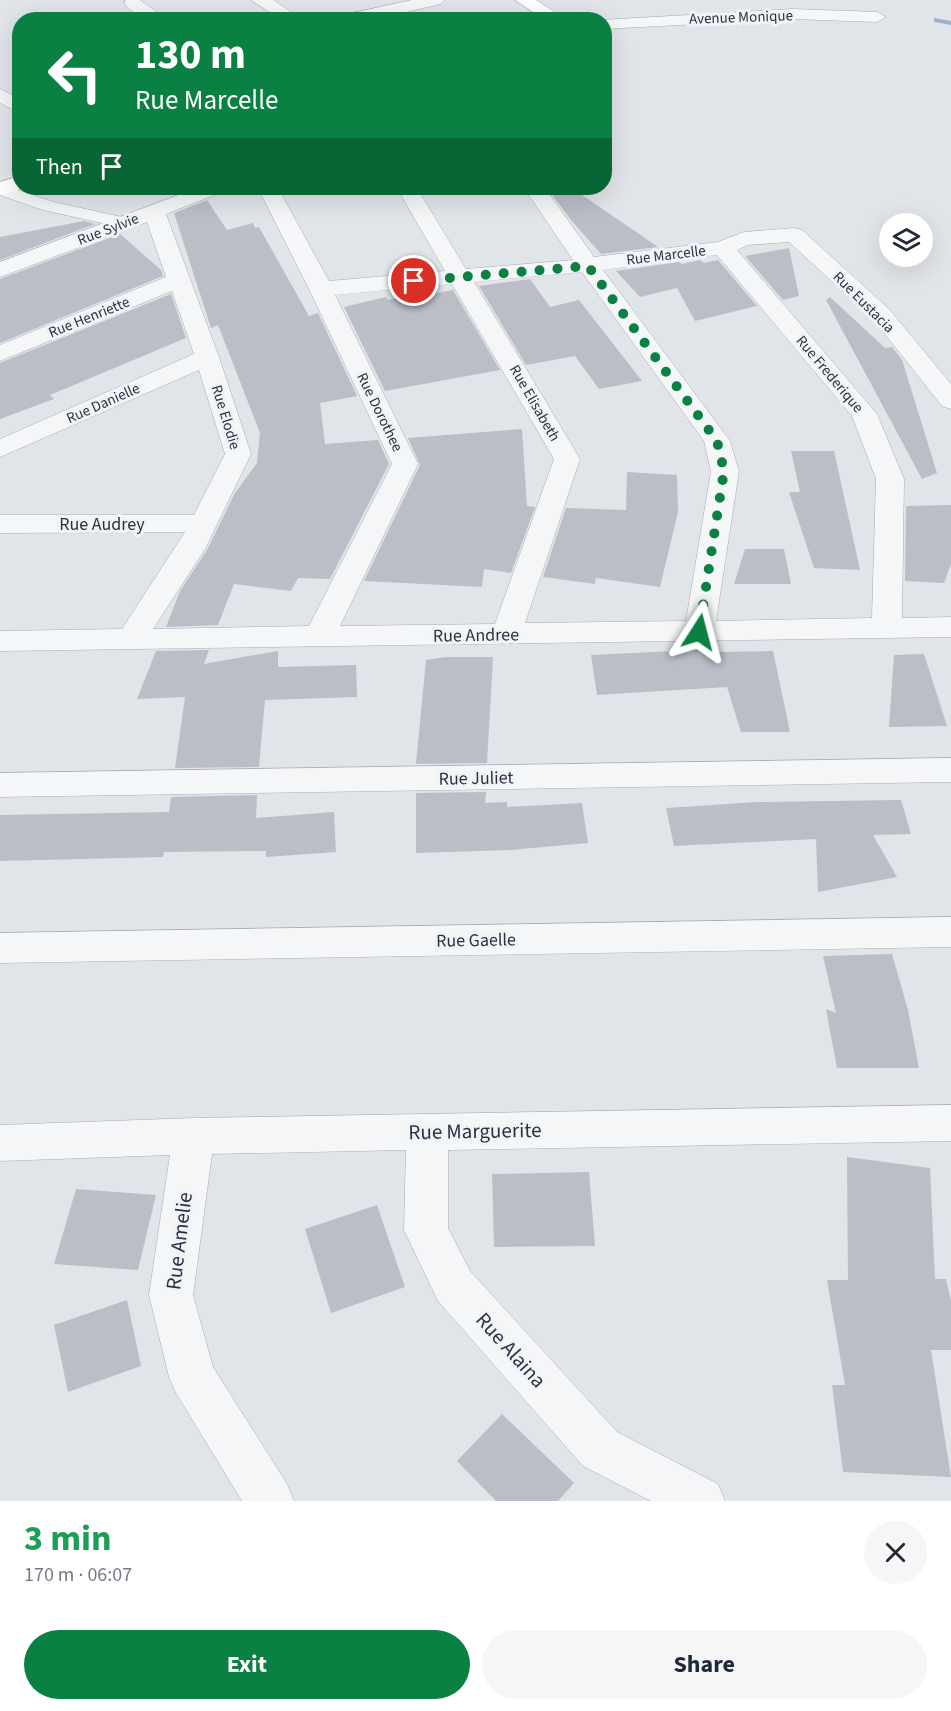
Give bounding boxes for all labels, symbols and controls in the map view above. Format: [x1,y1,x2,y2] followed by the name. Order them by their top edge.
[689,5,793,30] street label: Avenue Monique
[135,25,246,85] text: 130 m
[36,36,114,114] icon: left
[135,81,278,120] text: Rue Marcelle
[95,150,128,183] icon: arrive
[36,151,83,183] text: Then
[74,208,142,251] street label: Rue Sylvie
[879,213,933,267] map controls
[879,213,933,267] button: layers
[625,240,707,271] street label: Rue Marcelle
[388,255,439,306] pin
[397,264,430,297] icon: arrive
[828,267,899,338] street label: Rue Eustacia
[45,292,133,343] street label: Rue Henriette
[791,331,868,418] street label: Rue Frederique
[504,361,565,445] street label: Rue Elisabeth
[351,369,408,455] street label: Rue Dorothee
[63,378,143,429] street label: Rue Danielle
[206,382,245,452] street label: Rue Elodie
[59,512,145,537] street label: Rue Audrey
[667,600,731,664] position arrow
[433,622,519,649] street label: Rue Andree
[438,765,514,792] street label: Rue Juliet
[436,927,516,954] street label: Rue Gaelle
[408,1115,542,1147] street label: Rue Marguerite
[158,1190,200,1292] street label: Rue Amelie
[469,1306,553,1394] street label: Rue Alaina
[24,1513,112,1564] text: 3 min
[864,1521,927,1584] button: close
[24,1561,132,1589] text: 170 m · 06:07
[24,1630,470,1699] button: Exit
[482,1630,927,1699] button: Share

